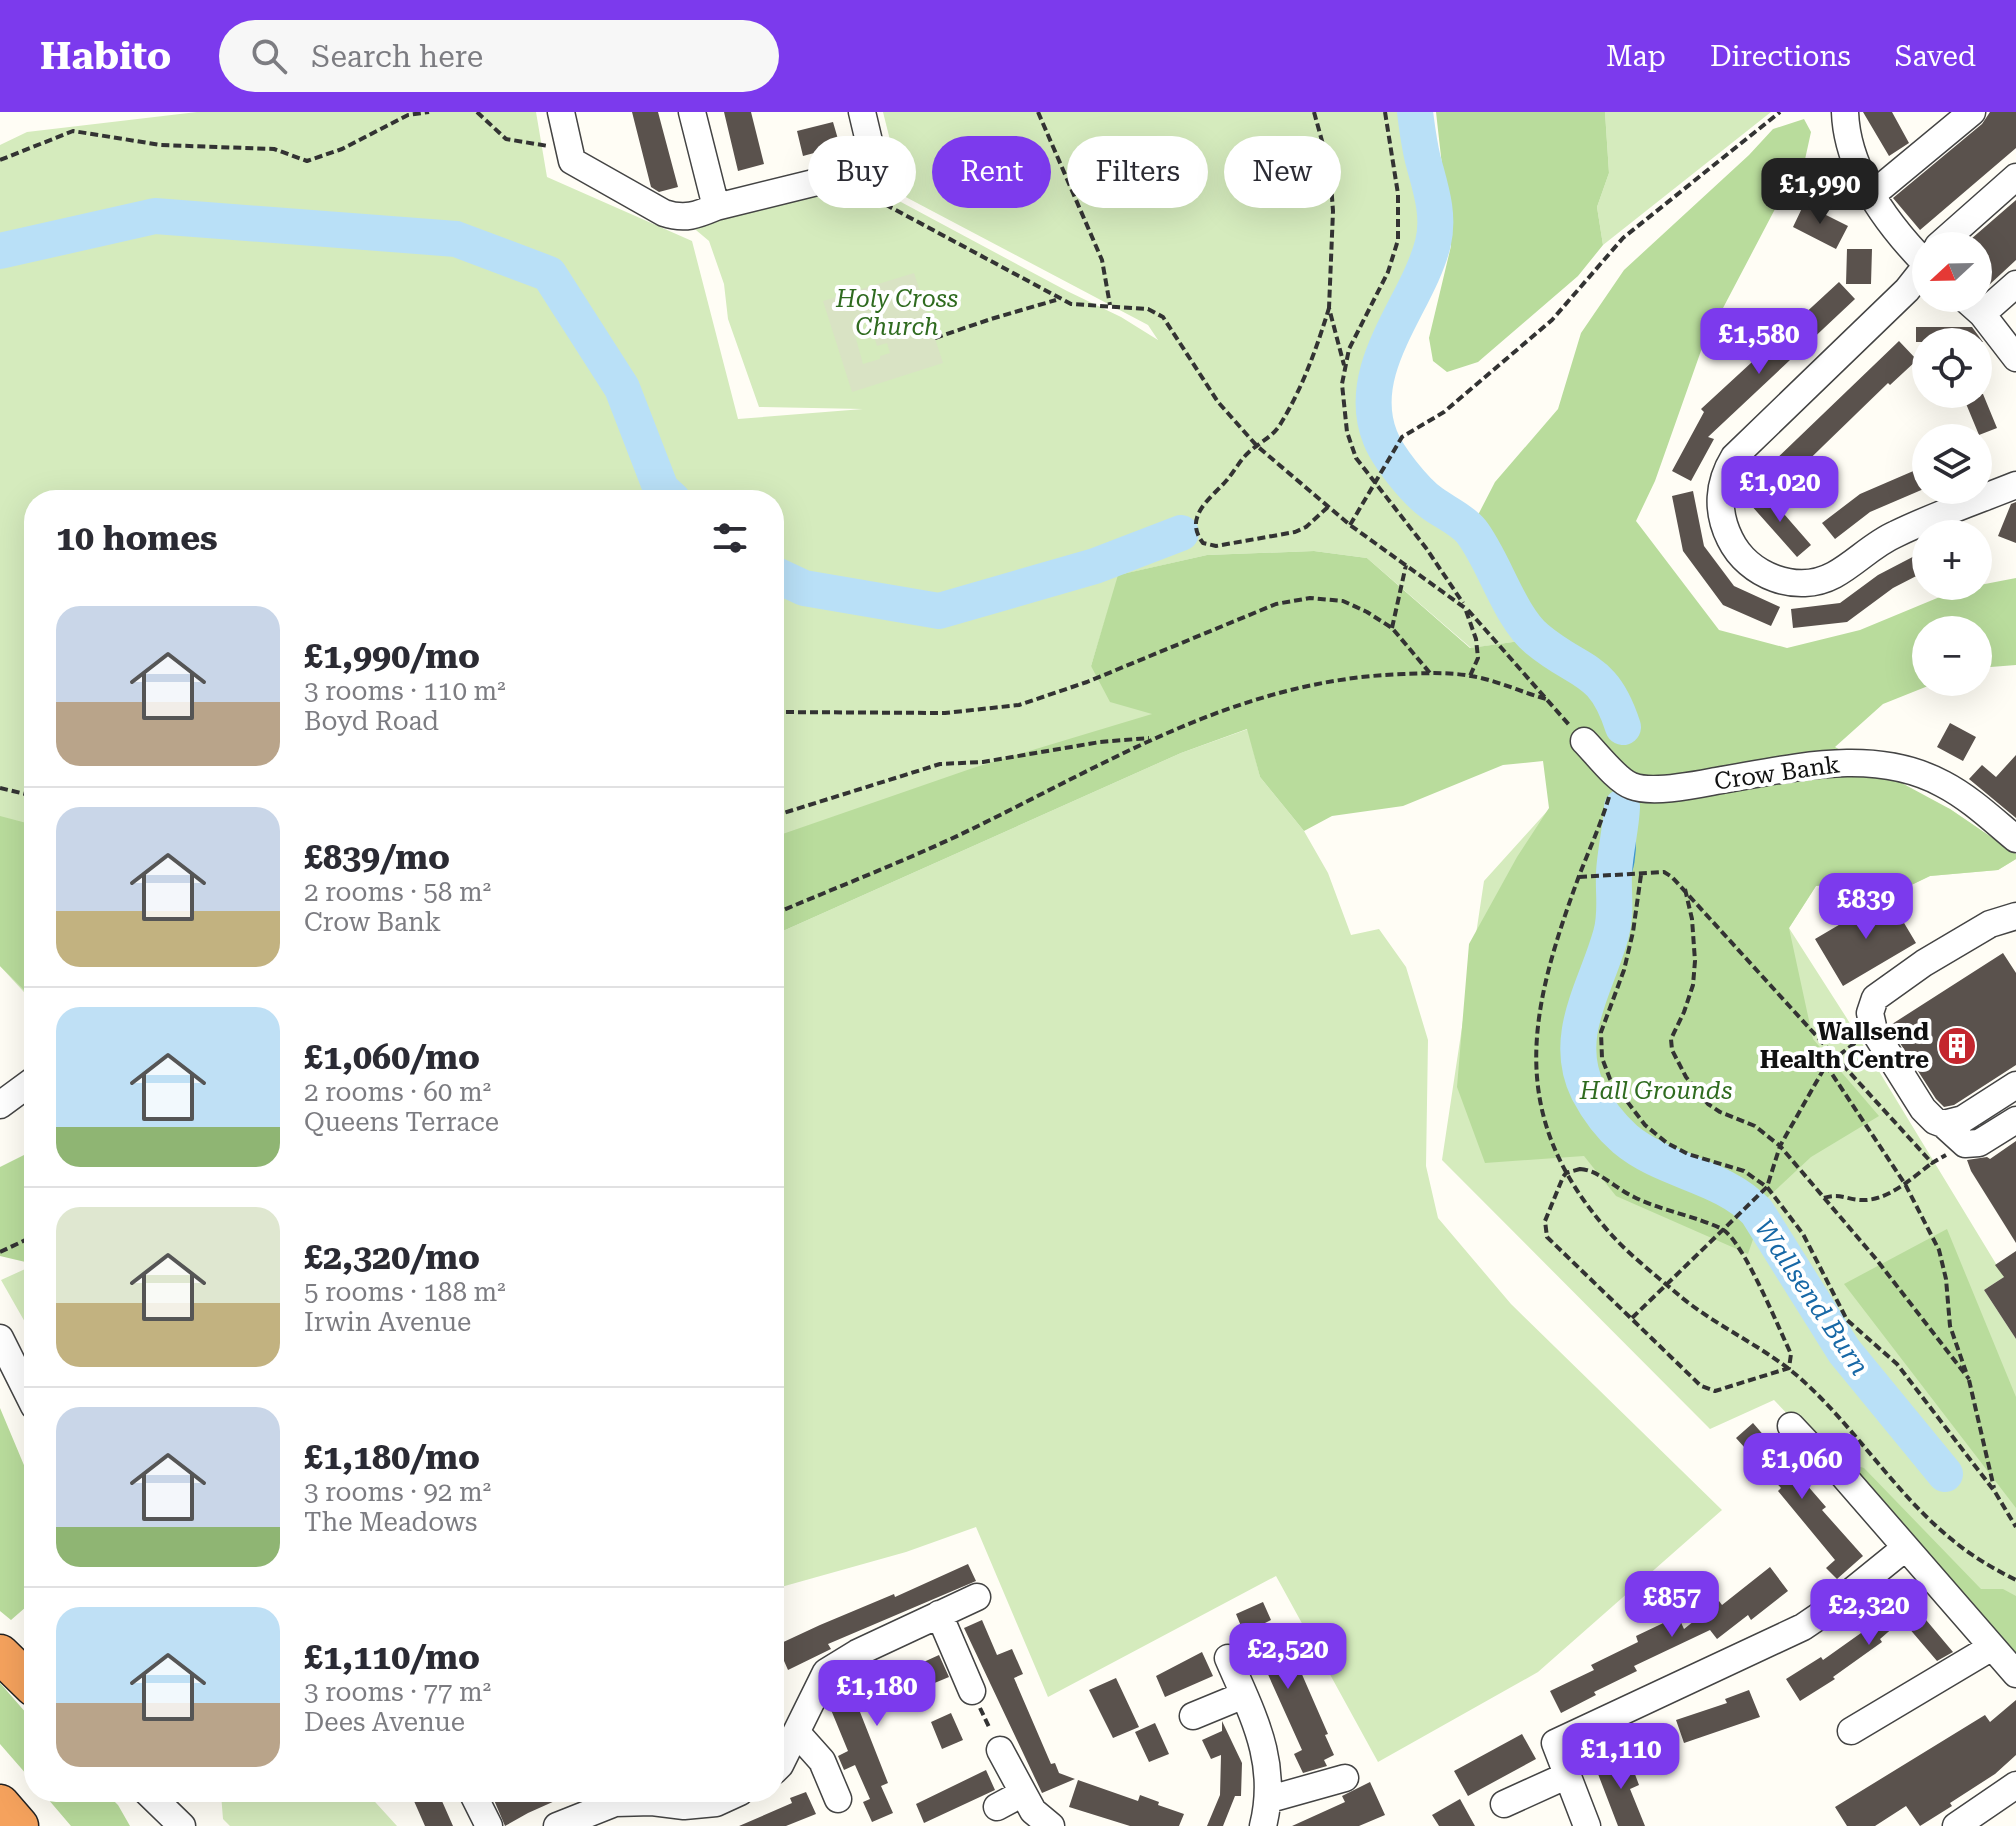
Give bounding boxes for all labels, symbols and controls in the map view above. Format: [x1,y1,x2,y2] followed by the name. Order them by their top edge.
[219,20,779,92] search box
[40,34,171,78] text: Habito
[247,34,291,78] icon: search
[311,39,483,74] text: Search here
[1606,40,1666,73] text: Map
[1710,40,1851,73] text: Directions
[1895,40,1976,73] text: Saved
[808,136,916,208] chip: Buy
[932,136,1051,208] chip: Rent
[1067,136,1208,208] chip: Filters
[1224,136,1341,208] chip: New
[1755,158,1885,226] pin: £1,990
[1779,169,1861,199] text: £1,990
[1912,232,1992,312] north arrow
[1912,232,1992,696] map controls
[835,285,958,341] park label: Holy Cross Church
[1694,308,1824,376] pin: £1,580
[1718,319,1800,349] text: £1,580
[1912,328,1992,408] button: locate
[1912,424,1992,504] button: layers
[1715,456,1845,524] pin: £1,020
[1739,467,1821,497] text: £1,020
[708,516,752,560] icon: filters
[56,518,218,558] text: 10 homes
[1912,520,1992,600] button: +
[1912,616,1992,696] button: −
[304,636,480,676] text: £1,990/mo
[120,638,216,734] icon: home
[304,676,506,706] text: 3 rooms · 110 m²
[304,706,439,736] text: Boyd Road
[1712,750,1842,796] street label: Crow Bank
[304,837,450,877] text: £839/mo
[120,839,216,935] icon: home
[1819,873,1913,941] pin: £839
[304,877,491,907] text: 2 rooms · 58 m²
[1837,884,1895,914] text: £839
[304,907,441,937] text: Crow Bank
[1760,1018,1929,1074] place label: Wallsend Health Centre
[1936,1025,1978,1067] building icon: Wallsend Health Centre
[304,1037,480,1077] text: £1,060/mo
[120,1039,216,1135] icon: home
[304,1077,491,1107] text: 2 rooms · 60 m²
[1579,1077,1732,1105] park label: Hall Grounds
[304,1107,499,1137] text: Queens Terrace
[1749,1213,1875,1381] water label: Wallsend Burn
[304,1237,480,1277] text: £2,320/mo
[120,1239,216,1335] icon: home
[304,1277,506,1307] text: 5 rooms · 188 m²
[304,1307,471,1337] text: Irwin Avenue
[1737,1433,1867,1501] pin: £1,060
[304,1437,480,1477] text: £1,180/mo
[120,1439,216,1535] icon: home
[1761,1444,1843,1474] text: £1,060
[304,1477,491,1507] text: 3 rooms · 92 m²
[304,1507,477,1537] text: The Meadows
[1625,1571,1719,1639] pin: £857
[1804,1579,1934,1647] pin: £2,320
[1643,1582,1701,1612] text: £857
[1828,1590,1910,1620] text: £2,320
[1223,1623,1353,1691] pin: £2,520
[1247,1634,1329,1664] text: £2,520
[304,1637,480,1677] text: £1,110/mo
[120,1639,216,1735] icon: home
[812,1660,942,1728] pin: £1,180
[836,1671,918,1701] text: £1,180
[304,1677,491,1707] text: 3 rooms · 77 m²
[304,1707,465,1737] text: Dees Avenue
[1556,1723,1686,1791] pin: £1,110
[1580,1734,1662,1764] text: £1,110

